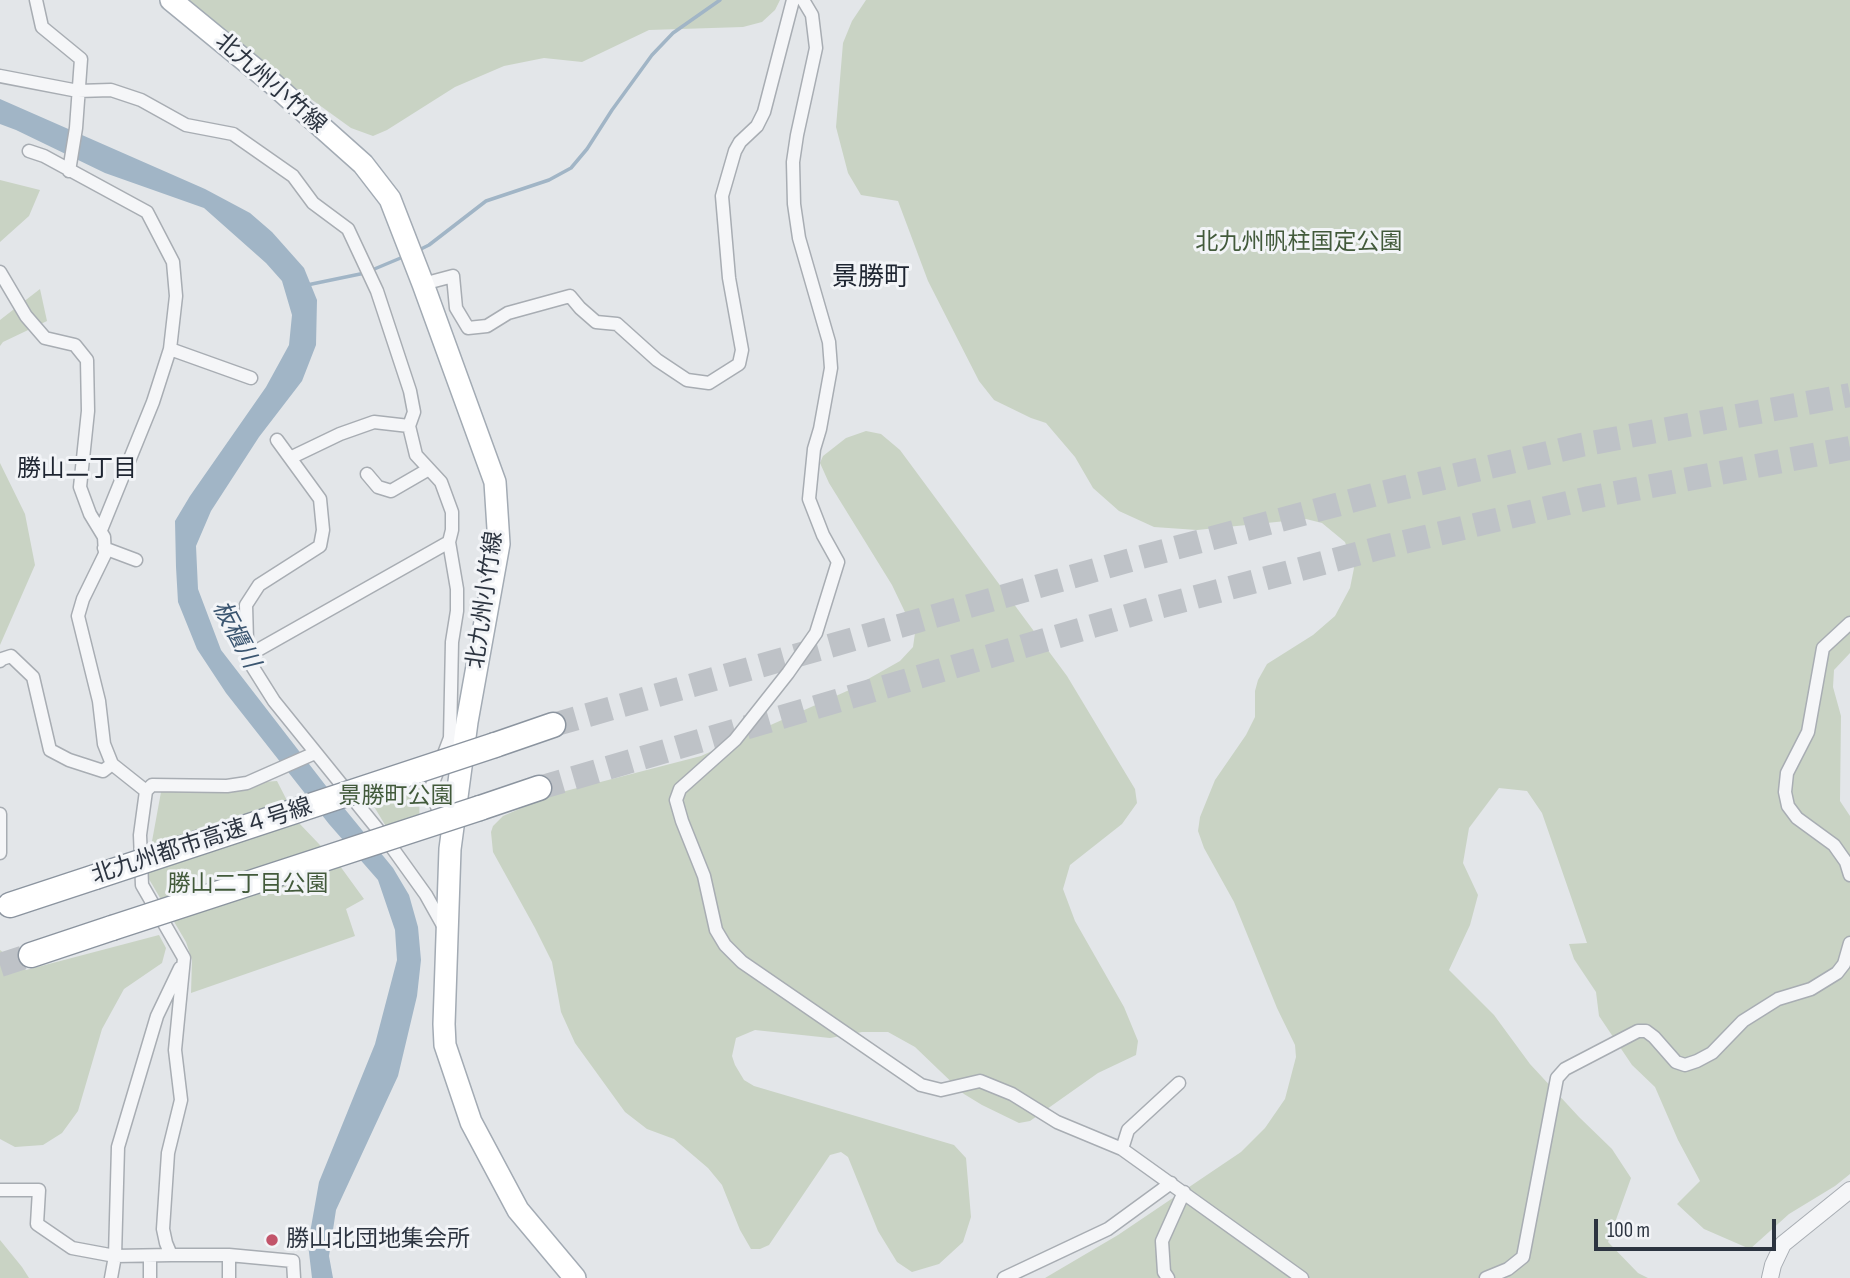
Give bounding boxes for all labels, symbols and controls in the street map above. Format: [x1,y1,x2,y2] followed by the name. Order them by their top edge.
[209,28,331,140] street label: 北九州小竹線
[1196,229,1402,257] park label: 北九州帆柱国定公園
[832,262,910,294] district label: 景勝町
[17,456,137,484] district label: 勝山二丁目
[463,530,509,670] street label: 北九州小竹線
[205,596,265,674] water label: 板櫃川
[339,783,453,811] park label: 景勝町公園
[88,793,316,891] street label: 北九州都市高速４号線
[168,871,328,899] park label: 勝山二丁目公園
[1598,1204,1780,1248] scale bar
[1607,1218,1650,1243] text: 100 m
[286,1226,470,1254] place label: 勝山北団地集会所
[264,1232,280,1248] marker: 勝山北団地集会所

